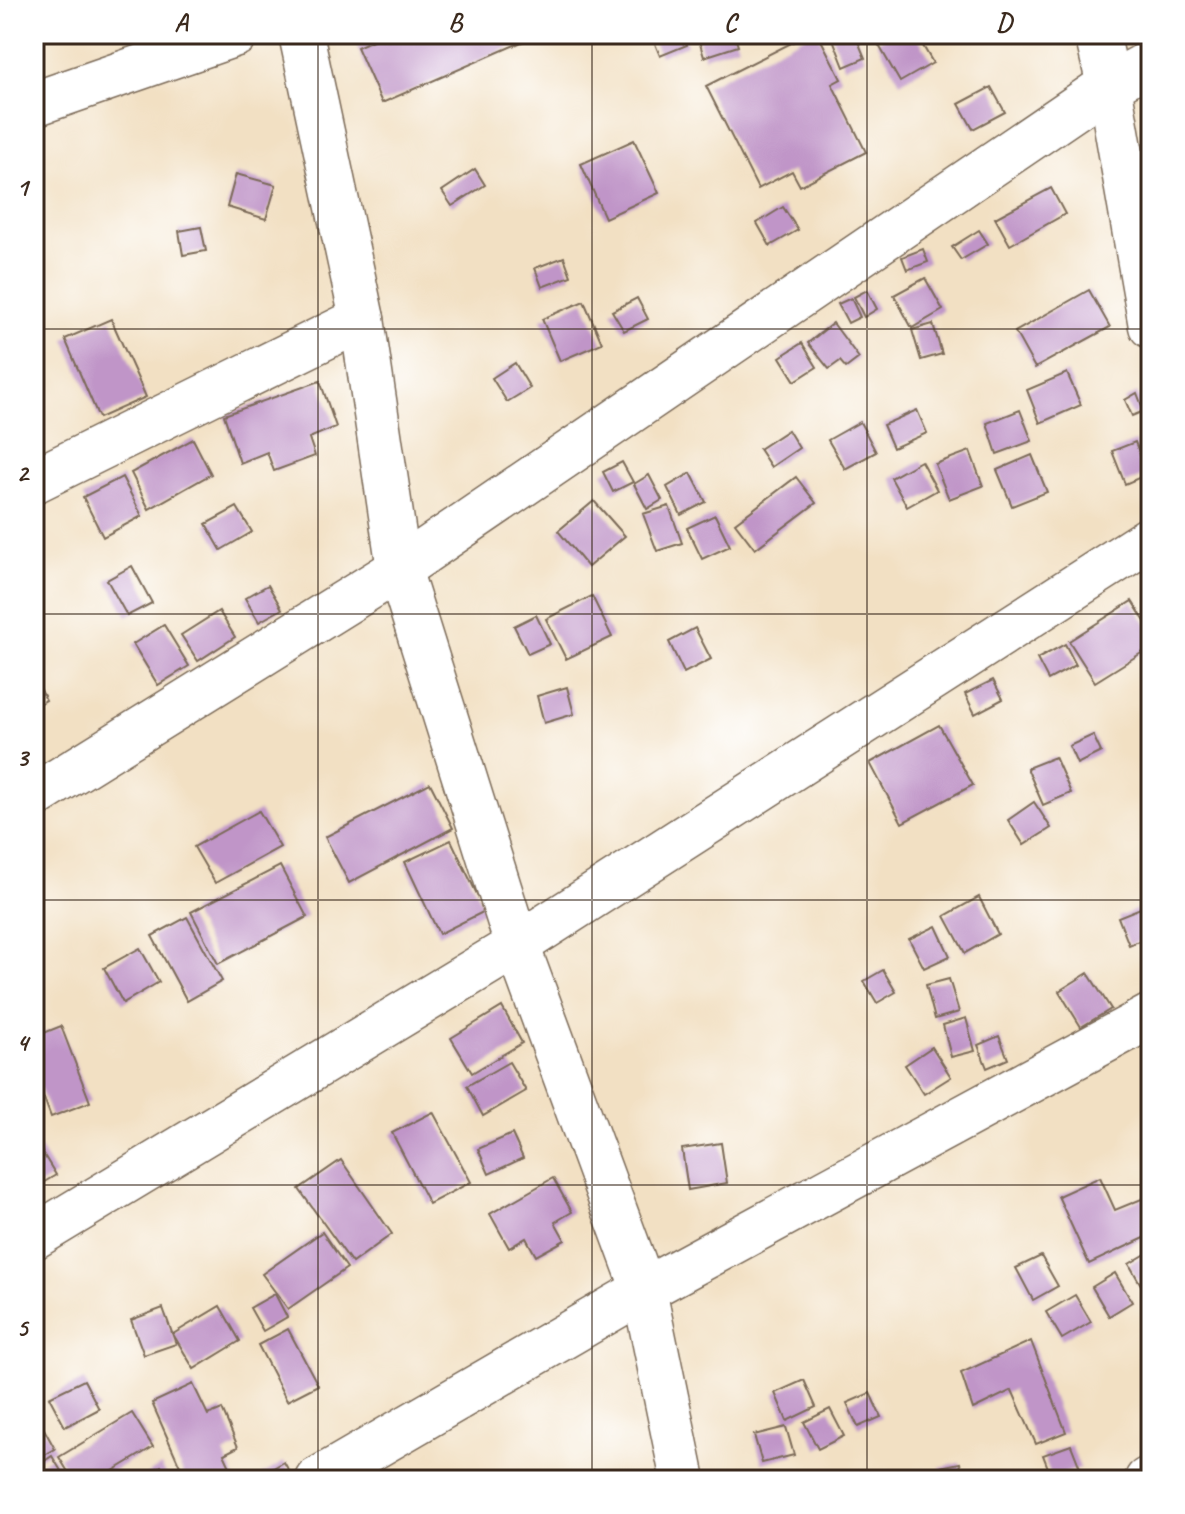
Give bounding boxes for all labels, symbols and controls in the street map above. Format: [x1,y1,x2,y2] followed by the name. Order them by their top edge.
[174,6,189,39] text: A
[448,6,464,39] text: B
[724,6,740,39] text: C
[996,6,1014,39] text: D
[16,171,31,204] text: 1
[16,456,30,489] text: 2
[16,741,30,774] text: 3
[16,1026,31,1059] text: 4
[16,1311,30,1344] text: 5

